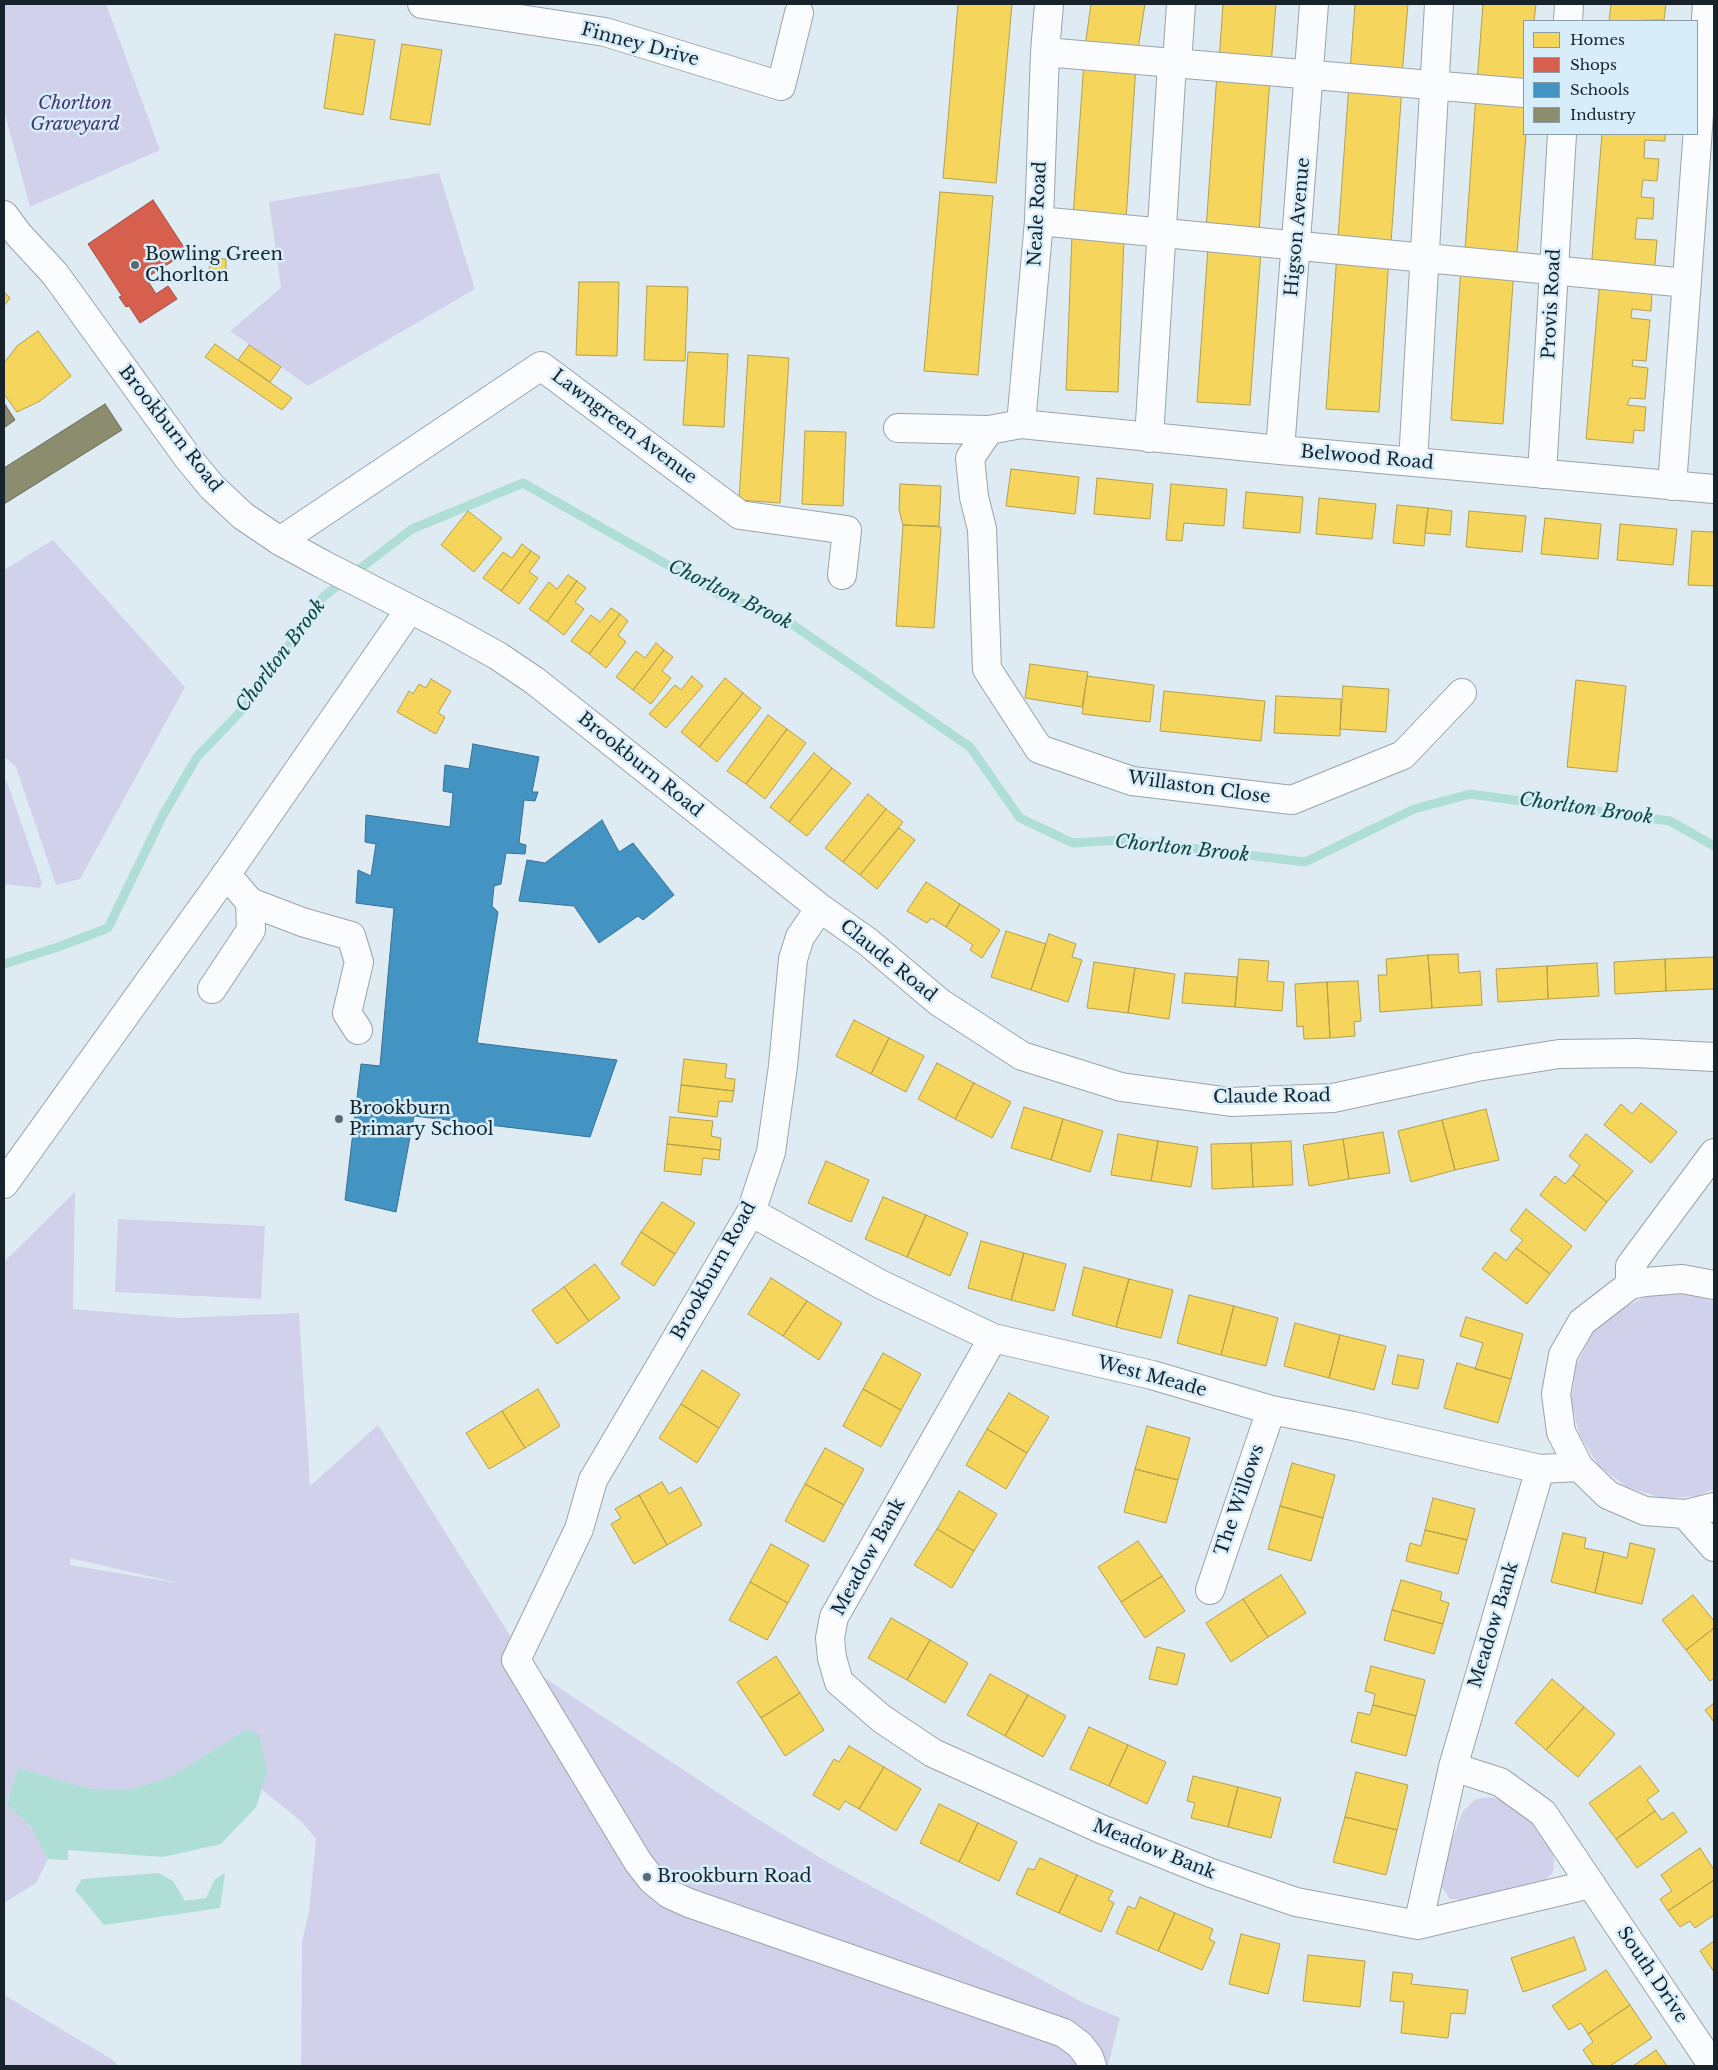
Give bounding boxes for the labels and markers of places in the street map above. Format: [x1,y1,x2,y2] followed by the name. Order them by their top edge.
[145,244,283,286] place label: Bowling Green Chorlton
[129,259,141,271] marker: Bowling Green Chorlton
[349,1098,494,1140] place label: Brookburn Primary School
[333,1113,345,1125] marker: Brookburn Primary School
[657,1866,812,1888] place label: Brookburn Road
[641,1871,653,1883] marker: Brookburn Road

